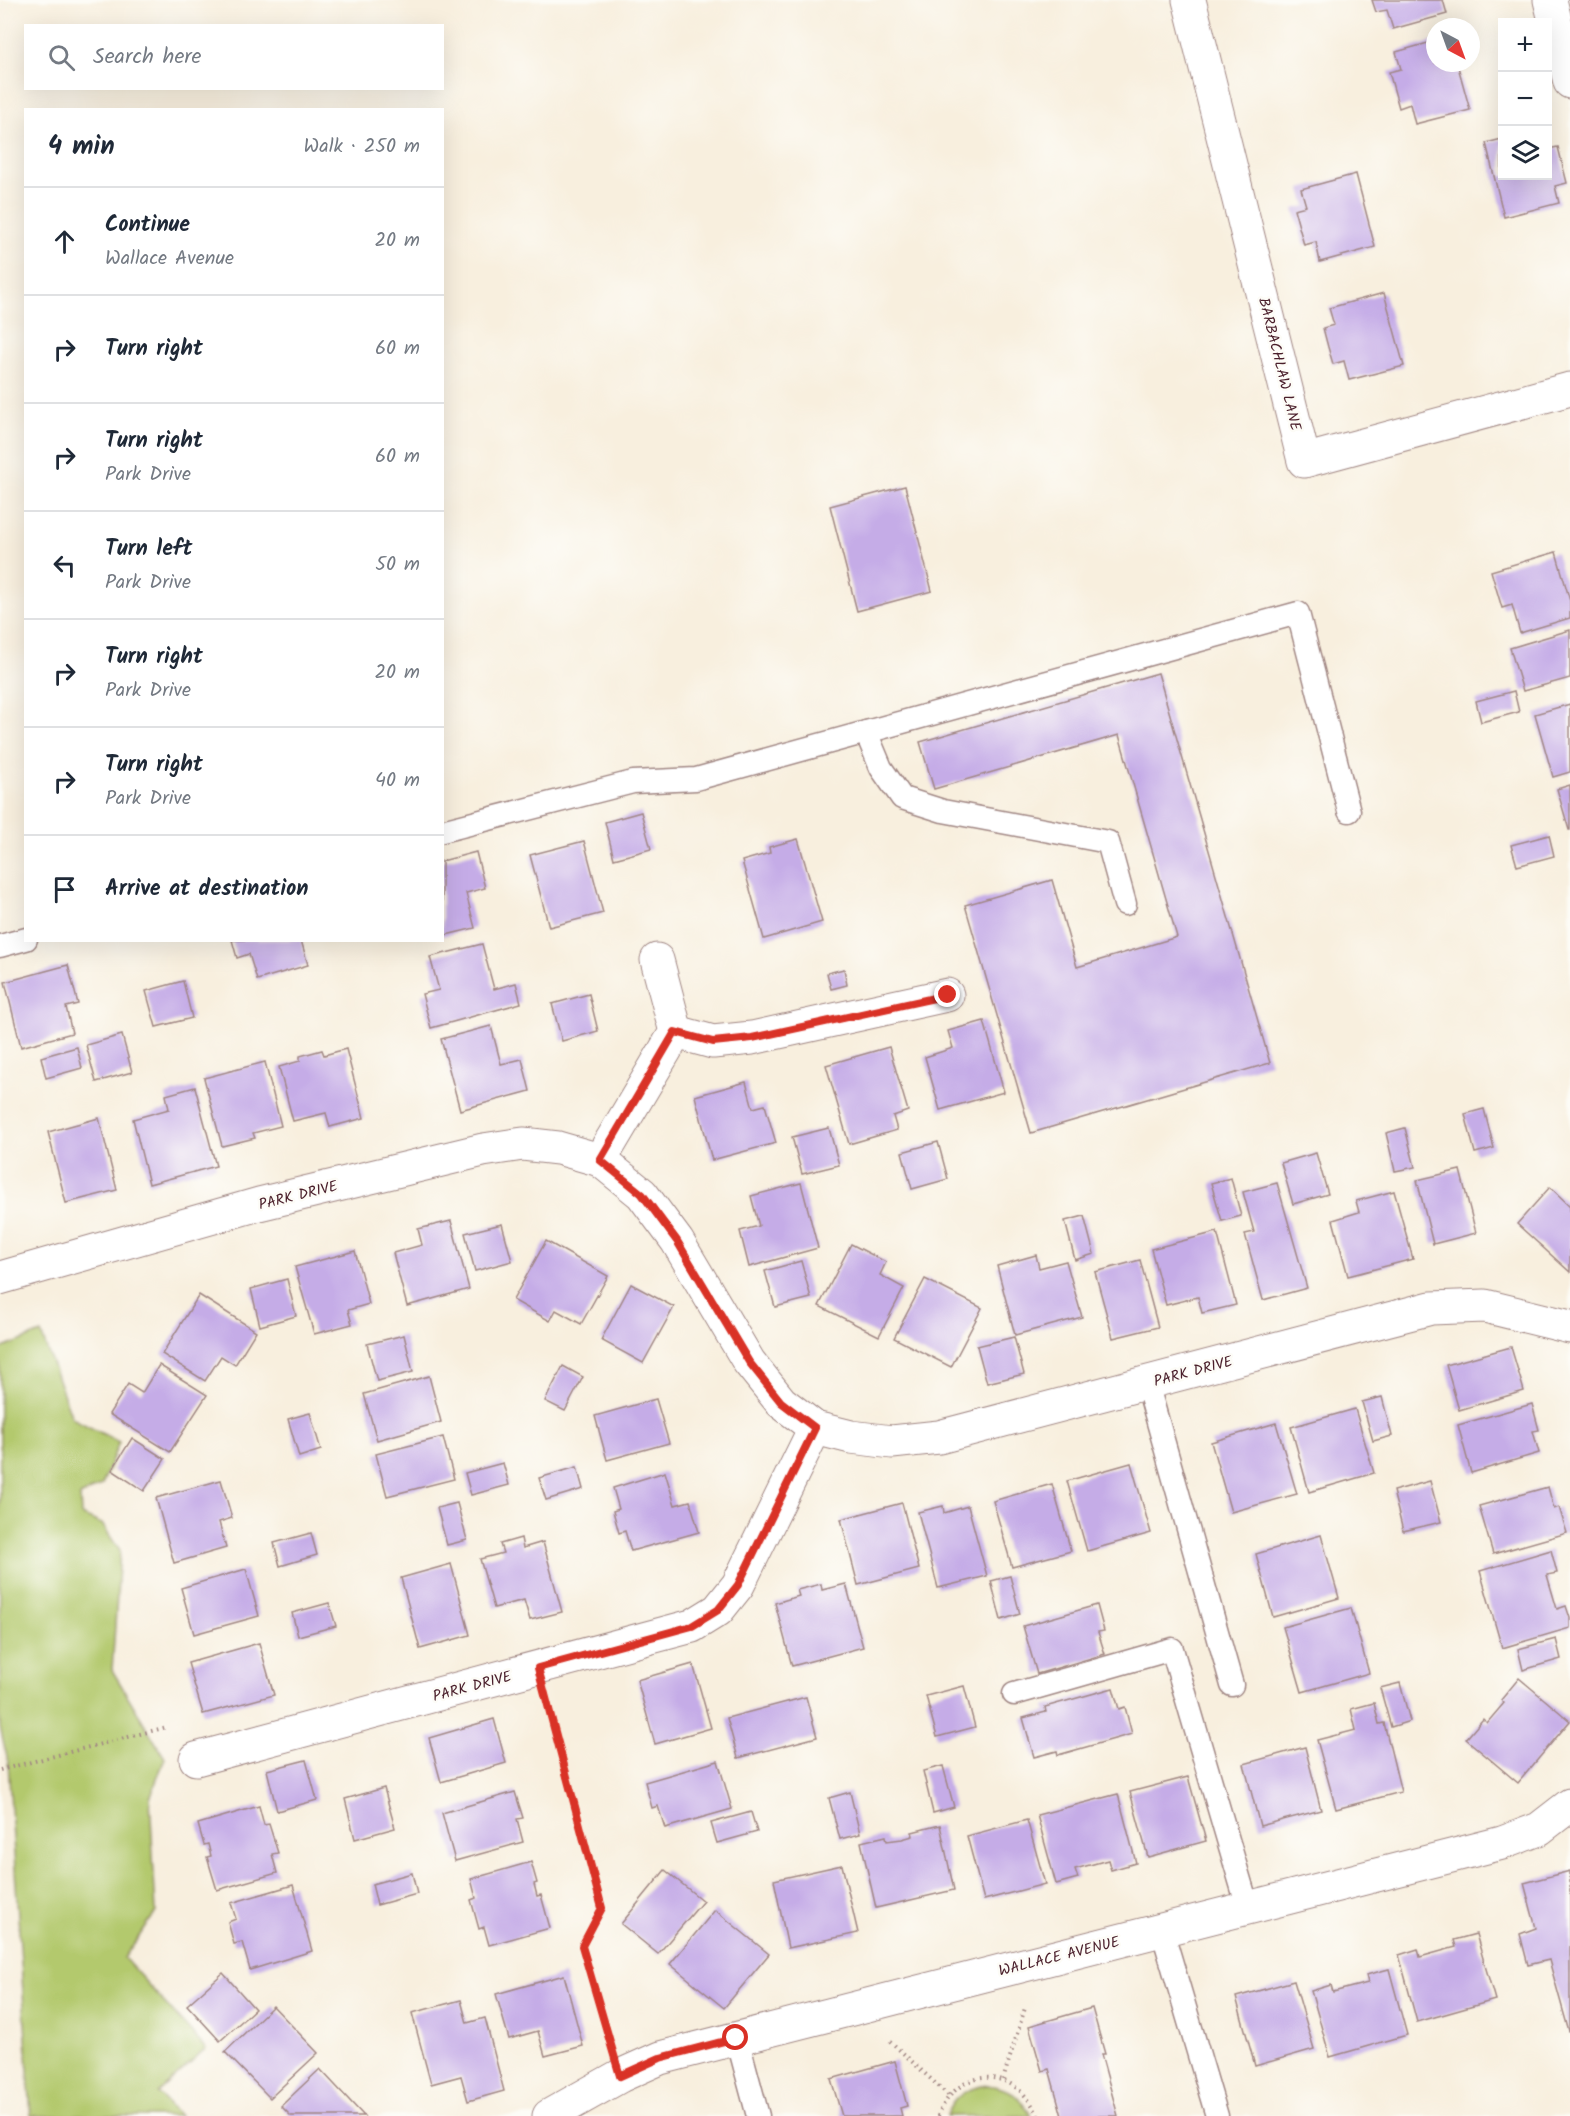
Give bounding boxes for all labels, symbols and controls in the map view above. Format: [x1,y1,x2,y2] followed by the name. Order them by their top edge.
[1426,18,1480,72] north arrow
[1498,18,1552,180] map controls
[1498,18,1552,72] button: +
[24,24,444,90] search box
[93,40,201,75] text: Search here
[45,41,78,74] icon: search
[1498,72,1552,126] button: −
[48,126,115,168] text: 4 min
[1498,126,1552,180] button: layers
[304,131,420,163] text: Walk · 250 m
[105,208,190,243] text: Continue
[48,225,81,258] icon: ahead
[374,225,420,257] text: 20 m
[105,243,234,275] text: Wallace Avenue
[1251,295,1307,435] street label: BARBACHLAW LANE
[105,332,203,367] text: Turn right
[48,333,81,366] icon: right
[375,333,420,365] text: 60 m
[105,424,203,459] text: Turn right
[48,441,81,474] icon: right
[375,441,420,473] text: 60 m
[105,459,191,491] text: Park Drive
[105,532,192,567] text: Turn left
[48,549,81,582] icon: left
[375,549,420,581] text: 50 m
[105,567,191,599] text: Park Drive
[105,640,203,675] text: Turn right
[48,657,81,690] icon: right
[374,657,420,689] text: 20 m
[105,675,191,707] text: Park Drive
[105,748,203,783] text: Turn right
[48,765,81,798] icon: right
[375,765,420,797] text: 40 m
[105,783,191,815] text: Park Drive
[105,872,308,907] text: Arrive at destination
[48,873,81,906] icon: arrive
[934,981,960,1007] route end
[256,1174,342,1217] street label: PARK DRIVE
[1151,1350,1237,1394] street label: PARK DRIVE
[430,1665,516,1709] street label: PARK DRIVE
[996,1930,1123,1984] street label: WALLACE AVENUE
[722,2024,748,2050] route start

